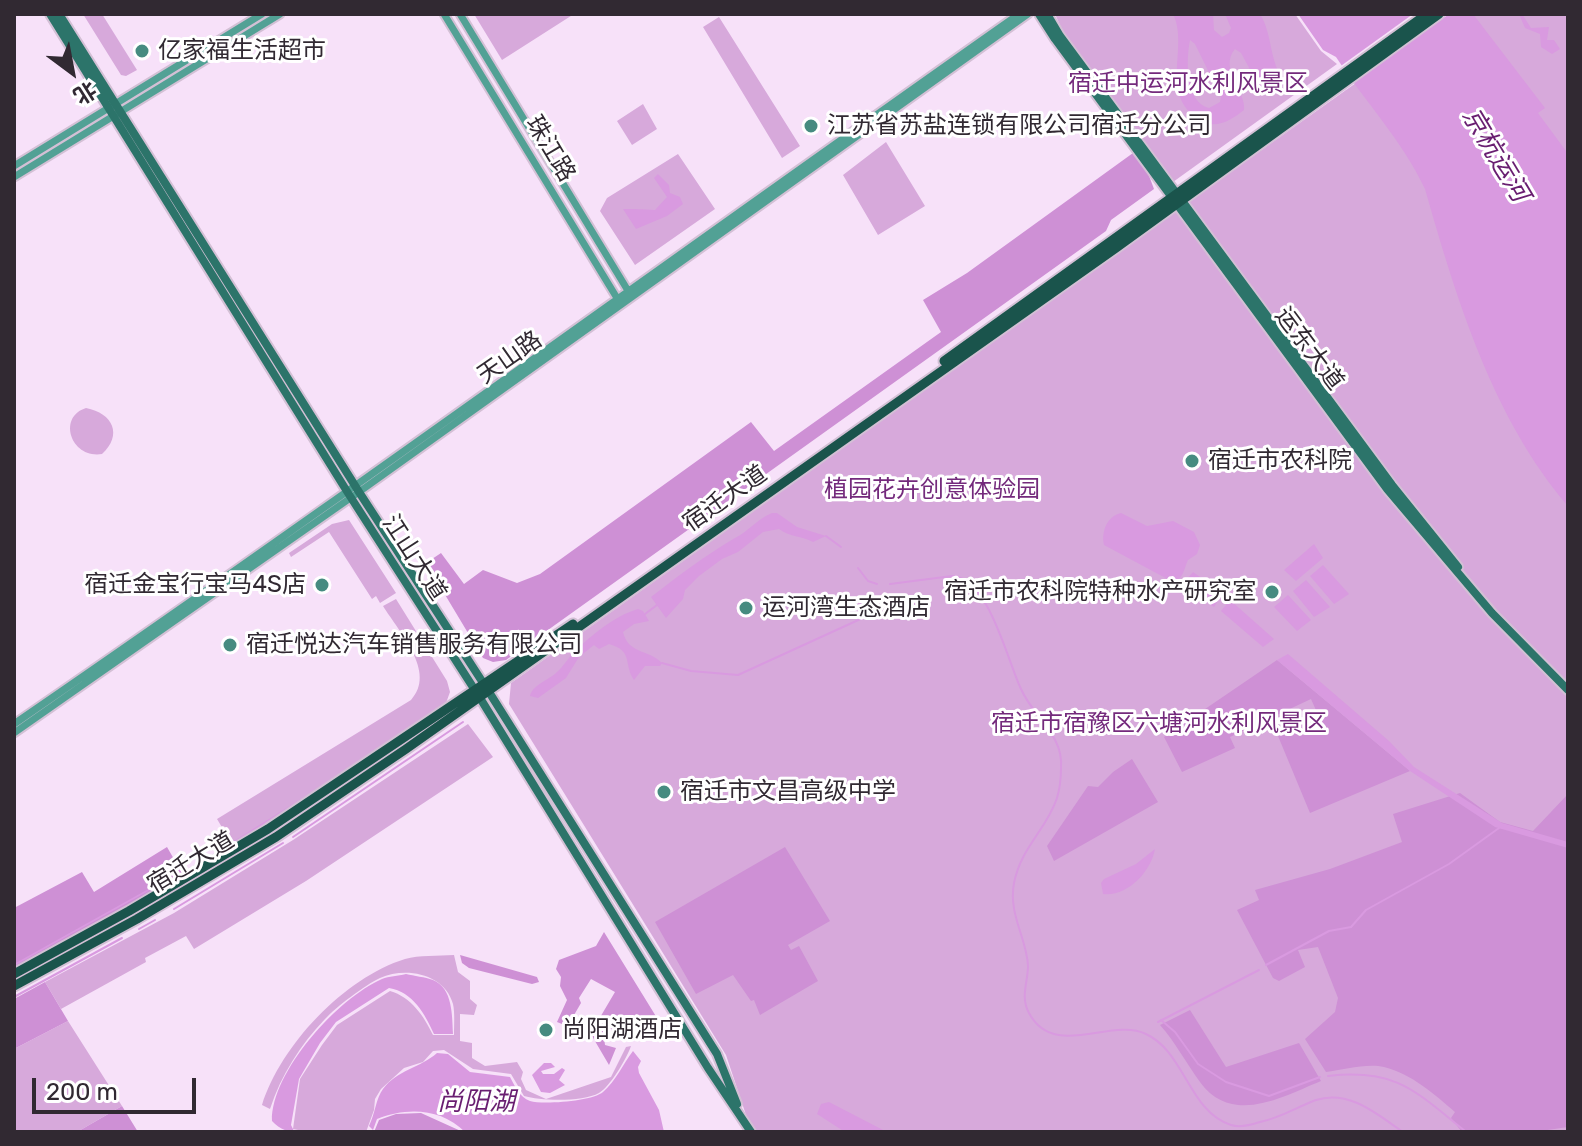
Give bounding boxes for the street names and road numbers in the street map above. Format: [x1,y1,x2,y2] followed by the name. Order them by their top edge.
[519,111,581,187] street label: 珠江路
[1269,302,1349,396] street label: 运东大道
[472,326,548,390] street label: 天山路
[677,460,773,538] street label: 宿迁大道
[376,510,452,606] street label: 江山大道
[142,826,240,900] street label: 宿迁大道

